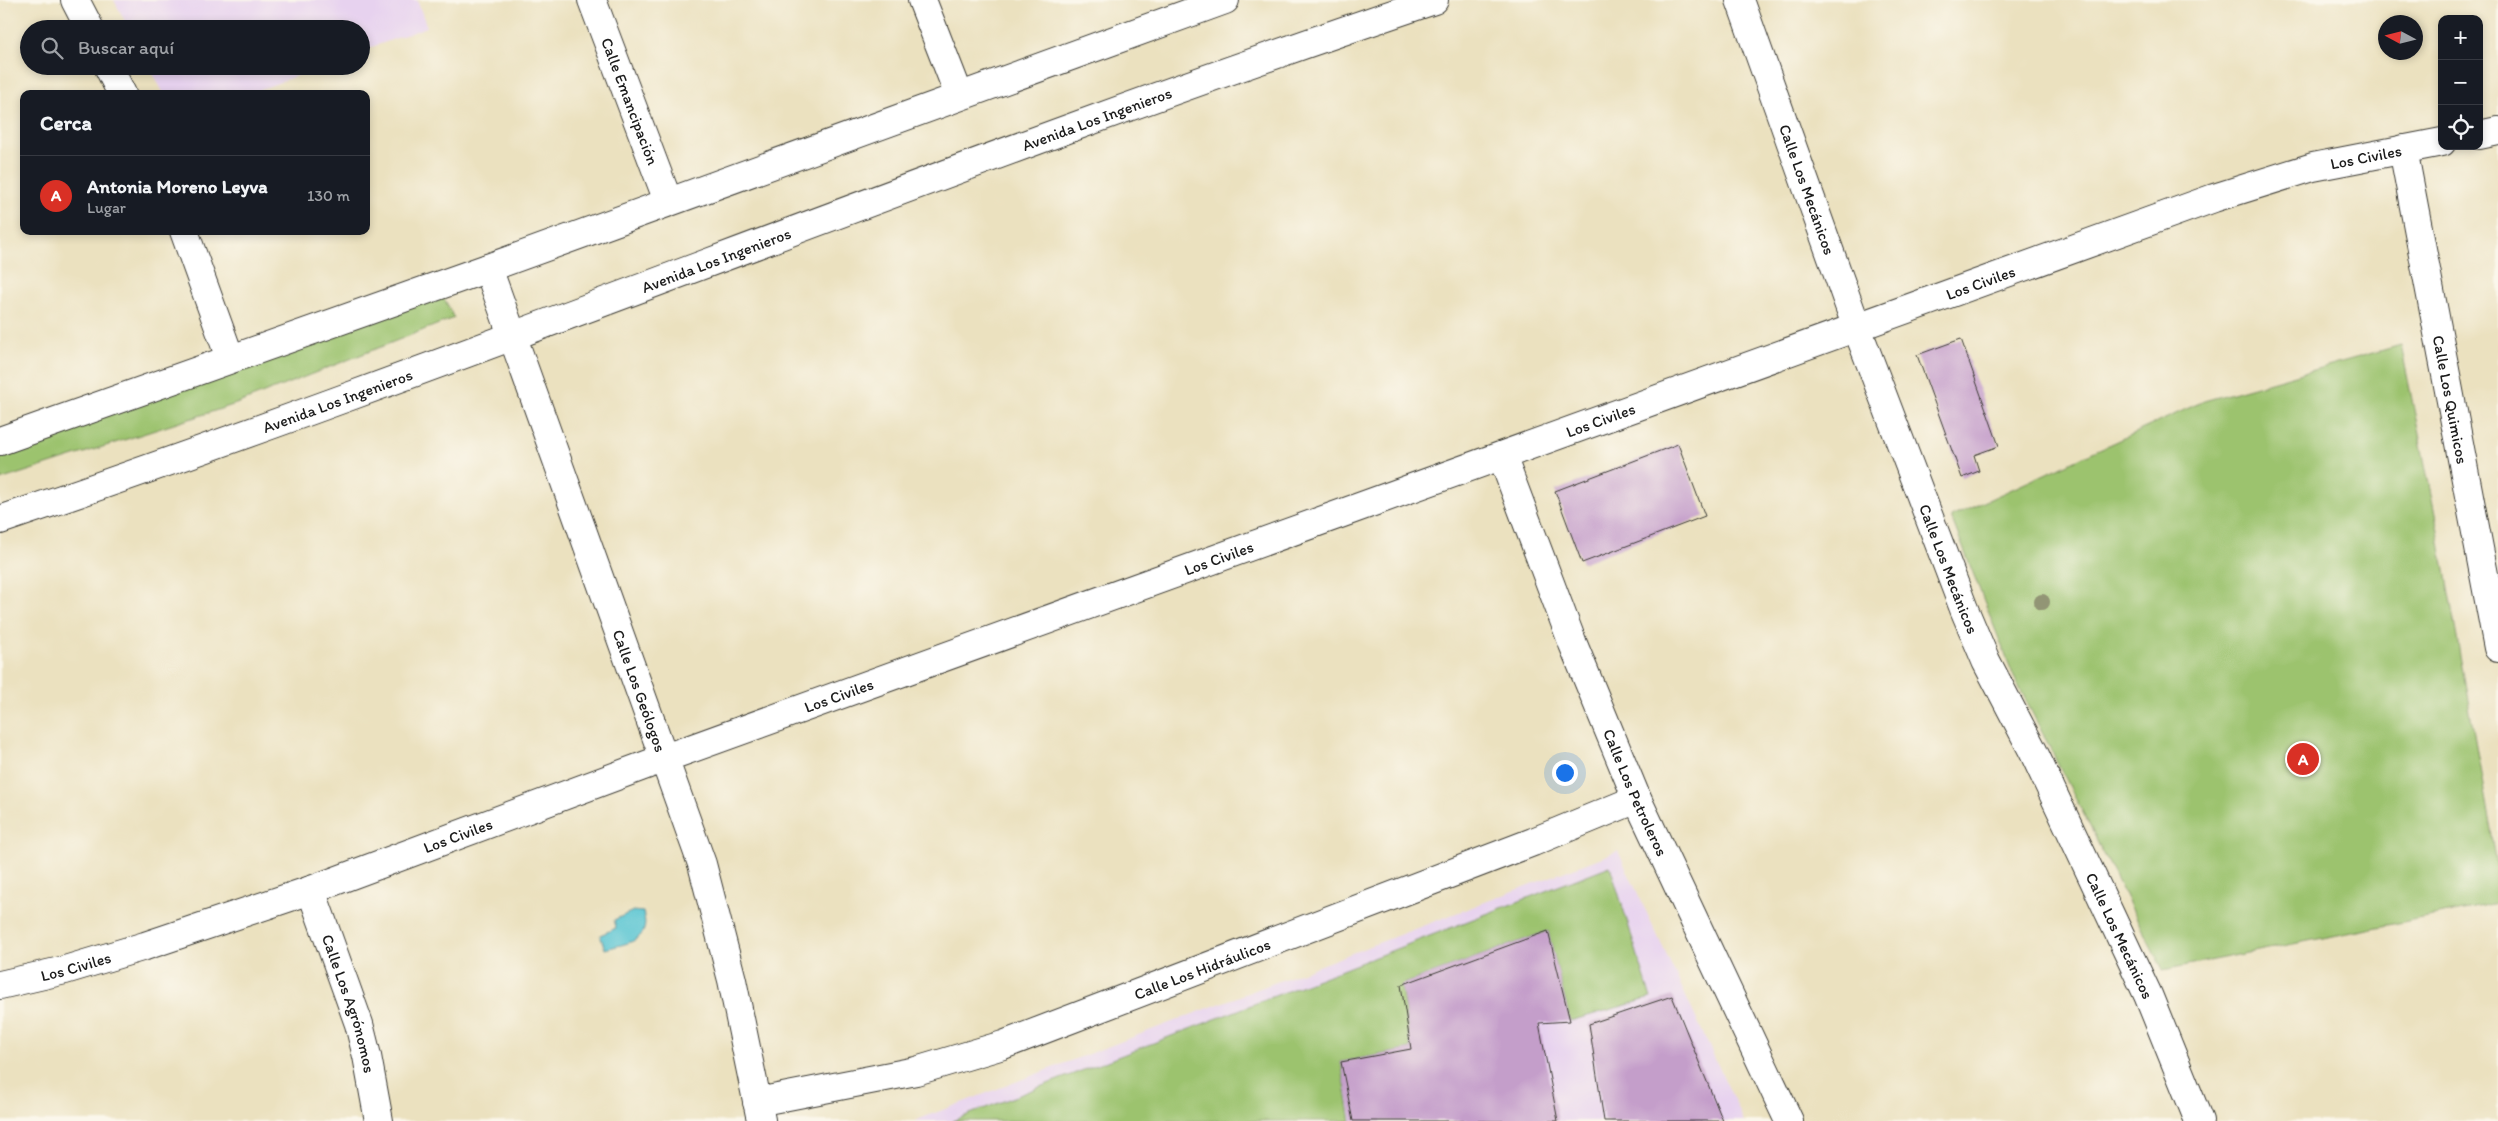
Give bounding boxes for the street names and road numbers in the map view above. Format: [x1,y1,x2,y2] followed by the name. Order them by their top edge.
[597,35,663,168] street label: Calle Emancipación
[1020,83,1174,155] street label: Avenida Los Ingenieros
[1775,122,1839,257] street label: Calle Los Mecánicos
[2329,141,2403,173] street label: Los Civiles
[639,224,794,297] street label: Avenida Los Ingenieros
[1943,262,2018,304] street label: Los Civiles
[2429,334,2472,466] street label: Calle Los Quimicos
[260,365,415,437] street label: Avenida Los Ingenieros
[1563,399,1638,441] street label: Los Civiles
[1915,501,1982,637] street label: Calle Los Mecánicos
[1182,537,1256,580] street label: Los Civiles
[609,627,670,755] street label: Calle Los Geólogos
[802,674,876,717] street label: Los Civiles
[1599,726,1672,859] street label: Calle Los Petroleros
[421,814,495,857] street label: Los Civiles
[2082,870,2157,1002] street label: Calle Los Mecánicos
[318,932,379,1075] street label: Calle Los Agrónomos
[1131,934,1273,1004] street label: Calle Los Hidráulicos
[39,948,113,985] street label: Los Civiles

